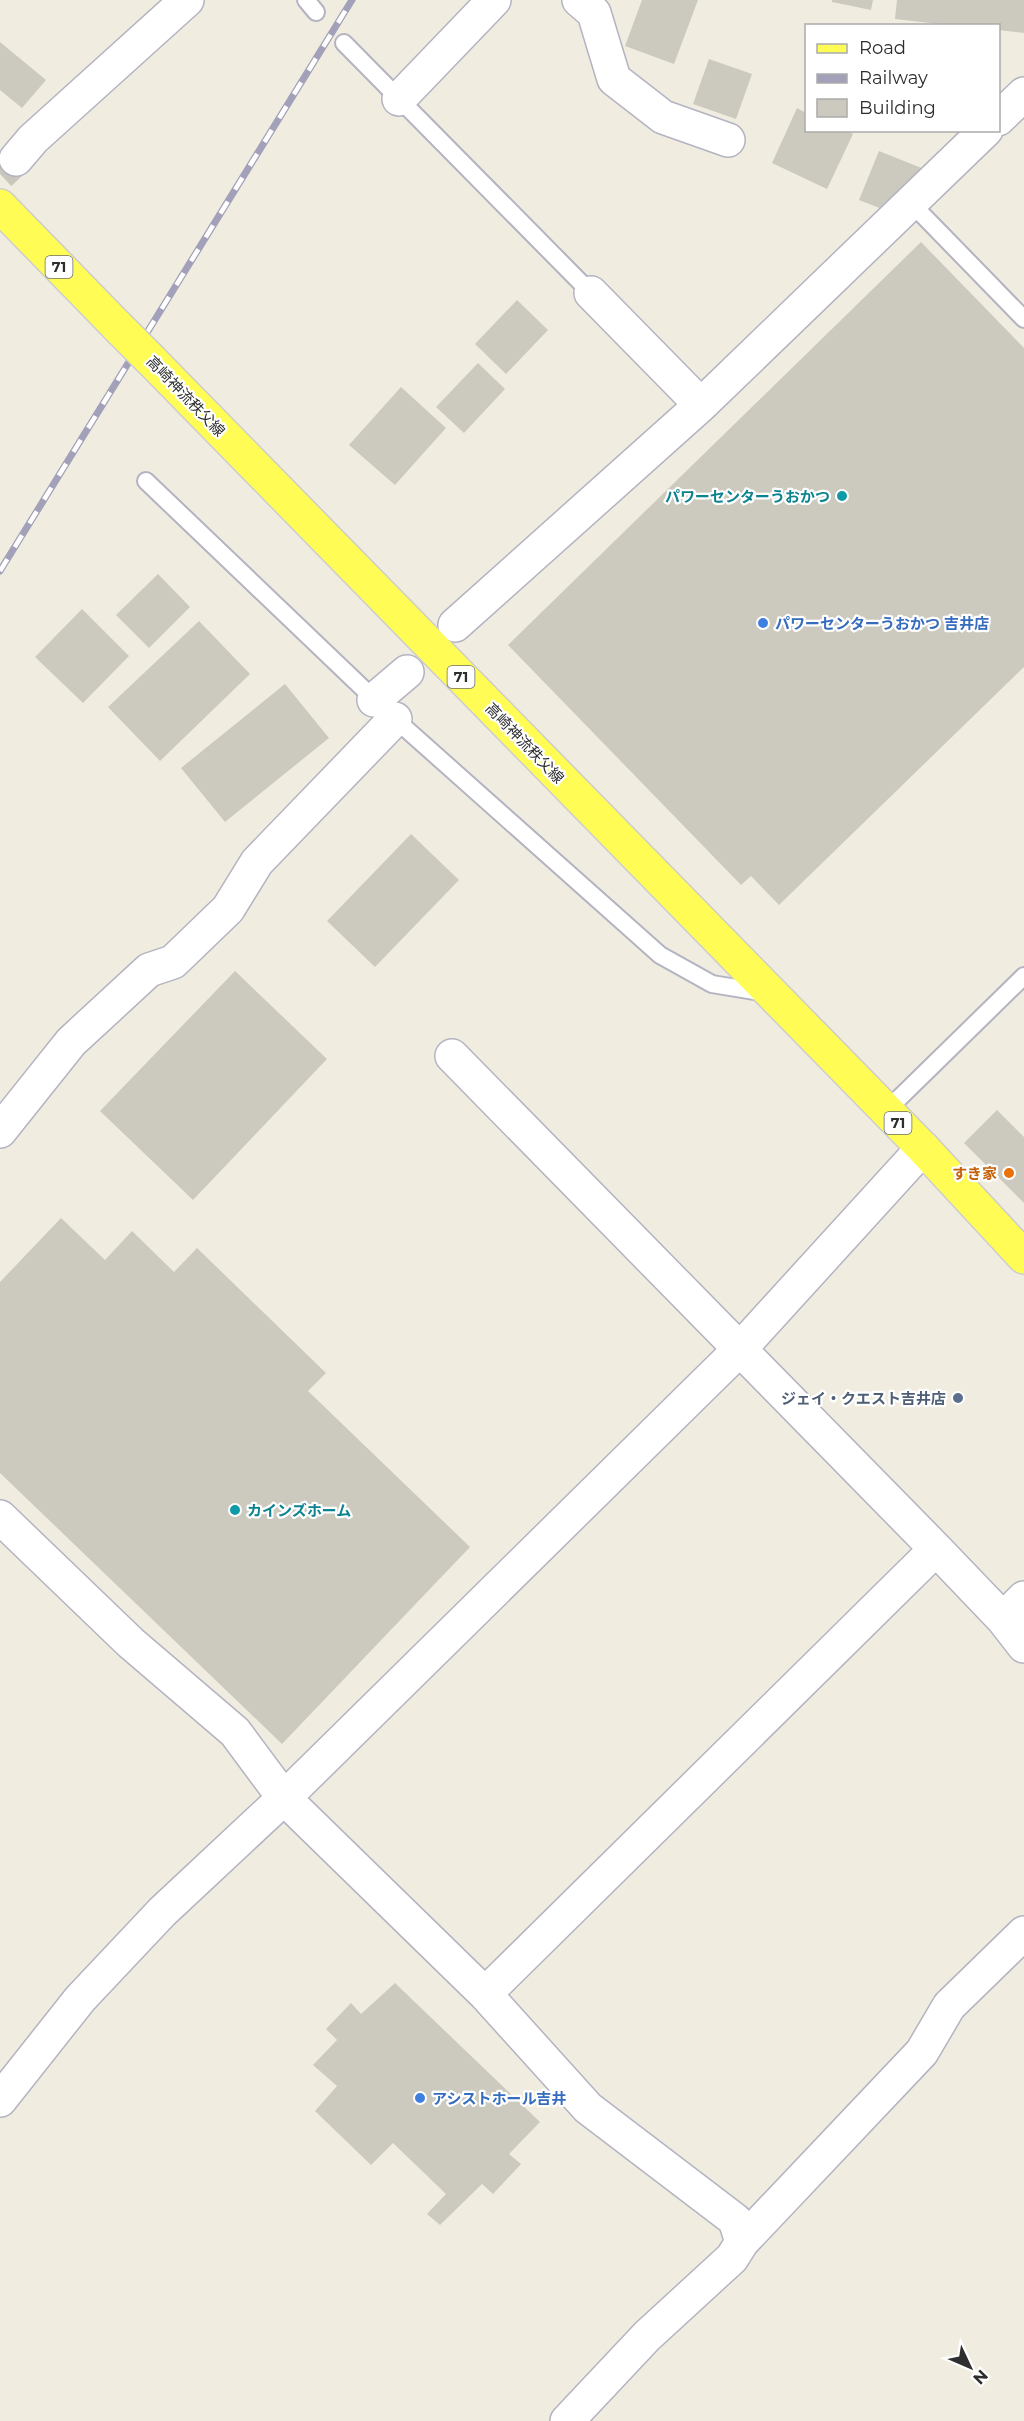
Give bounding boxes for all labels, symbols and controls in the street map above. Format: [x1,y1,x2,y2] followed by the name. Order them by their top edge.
[805,24,1000,132] legend
[859,37,906,59] text: Road
[859,67,928,89] text: Railway
[859,97,936,119] text: Building
[46,256,72,278] road number: 71
[143,352,229,440] street label: 高崎神流秩父線
[665,487,830,506] place label: パワーセンターうおかつ
[835,489,849,503] marker: パワーセンターうおかつ
[775,614,989,633] place label: パワーセンターうおかつ 吉井店
[756,616,770,630] marker: パワーセンターうおかつ 吉井店
[448,666,474,688] road number: 71
[482,699,568,787] street label: 高崎神流秩父線
[884,1112,912,1134] road number: 71
[952,1164,997,1183] place label: すき家
[1002,1166,1016,1180] marker: すき家
[781,1389,946,1408] place label: ジェイ・クエスト吉井店
[951,1391,965,1405] marker: ジェイ・クエスト吉井店
[247,1501,351,1520] place label: カインズホーム
[228,1503,242,1517] marker: カインズホーム
[432,2089,566,2108] place label: アシストホール吉井
[413,2091,427,2105] marker: アシストホール吉井
[940,2337,1000,2397] north arrow
[969,2366,992,2388] text: N

